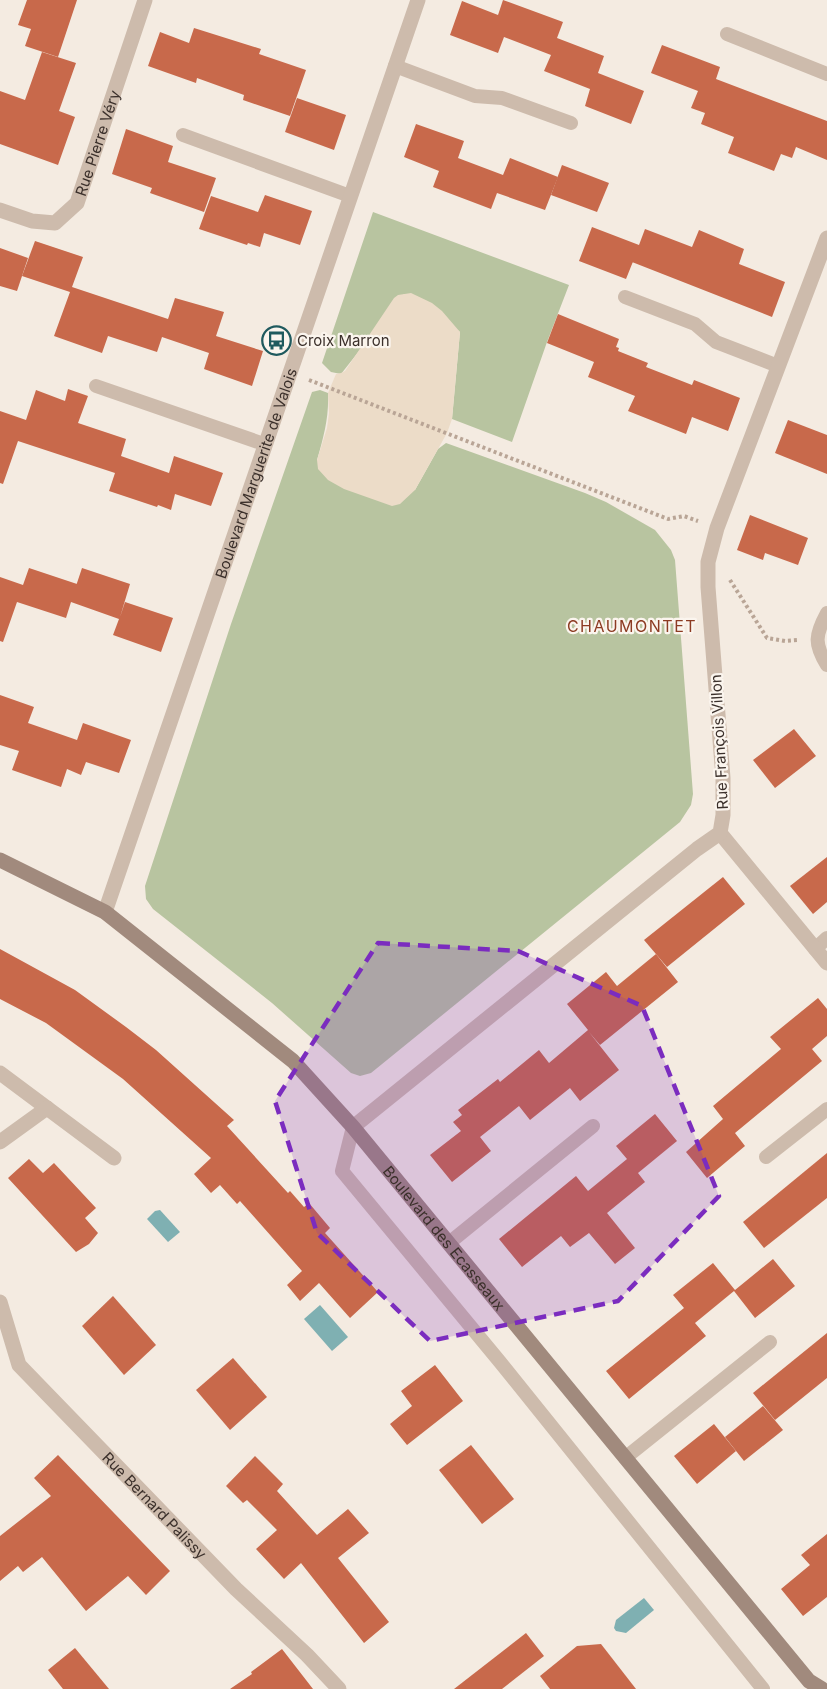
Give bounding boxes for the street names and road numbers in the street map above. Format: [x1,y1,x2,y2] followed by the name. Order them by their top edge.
[71,87,124,198] street label: Rue Pierre Véry
[211,365,301,581] street label: Boulevard Marguerite de Valois
[706,674,732,810] street label: Rue François Villon
[379,1162,509,1314] street label: Boulevard des Ecasseaux
[99,1448,211,1563] street label: Rue Bernard Palissy

